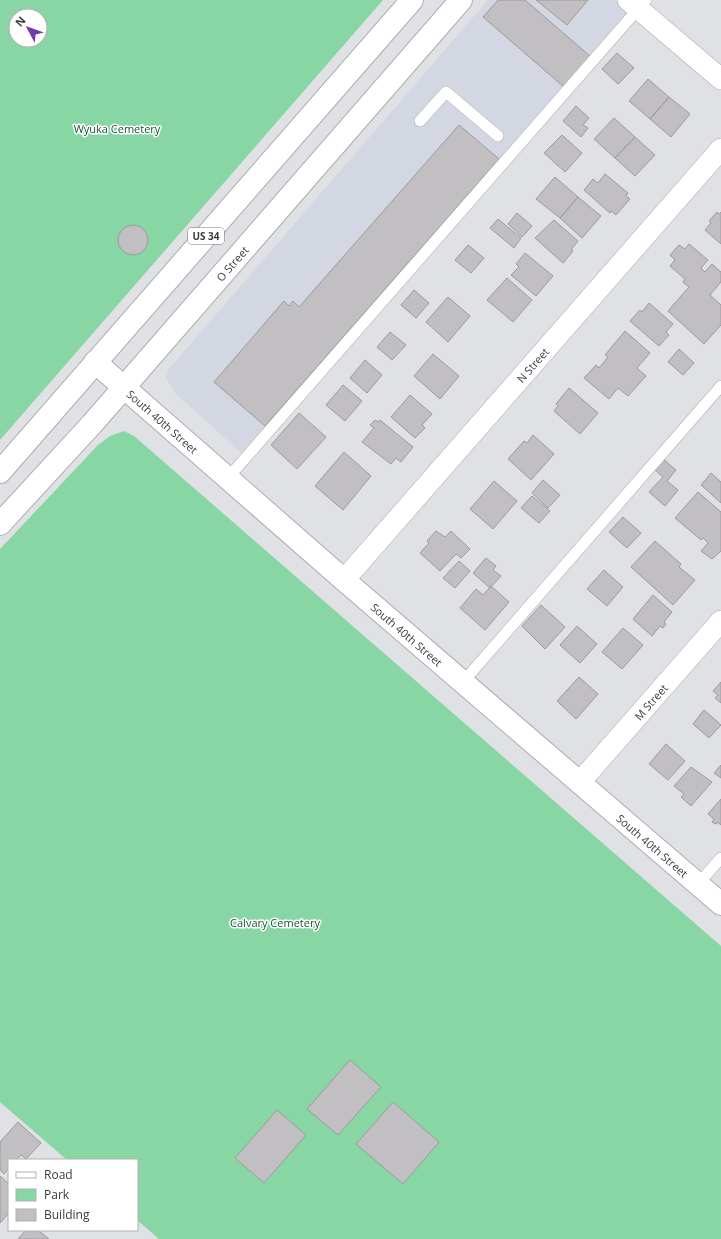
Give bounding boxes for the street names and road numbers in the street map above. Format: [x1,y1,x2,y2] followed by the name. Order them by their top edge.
[188,228,224,244] road number: US 34
[212,242,251,284] street label: O Street
[513,344,552,385] street label: N Street
[124,386,202,457] street label: South 40th Street
[368,599,446,669] street label: South 40th Street
[631,680,671,723] street label: M Street
[614,810,692,880] street label: South 40th Street

